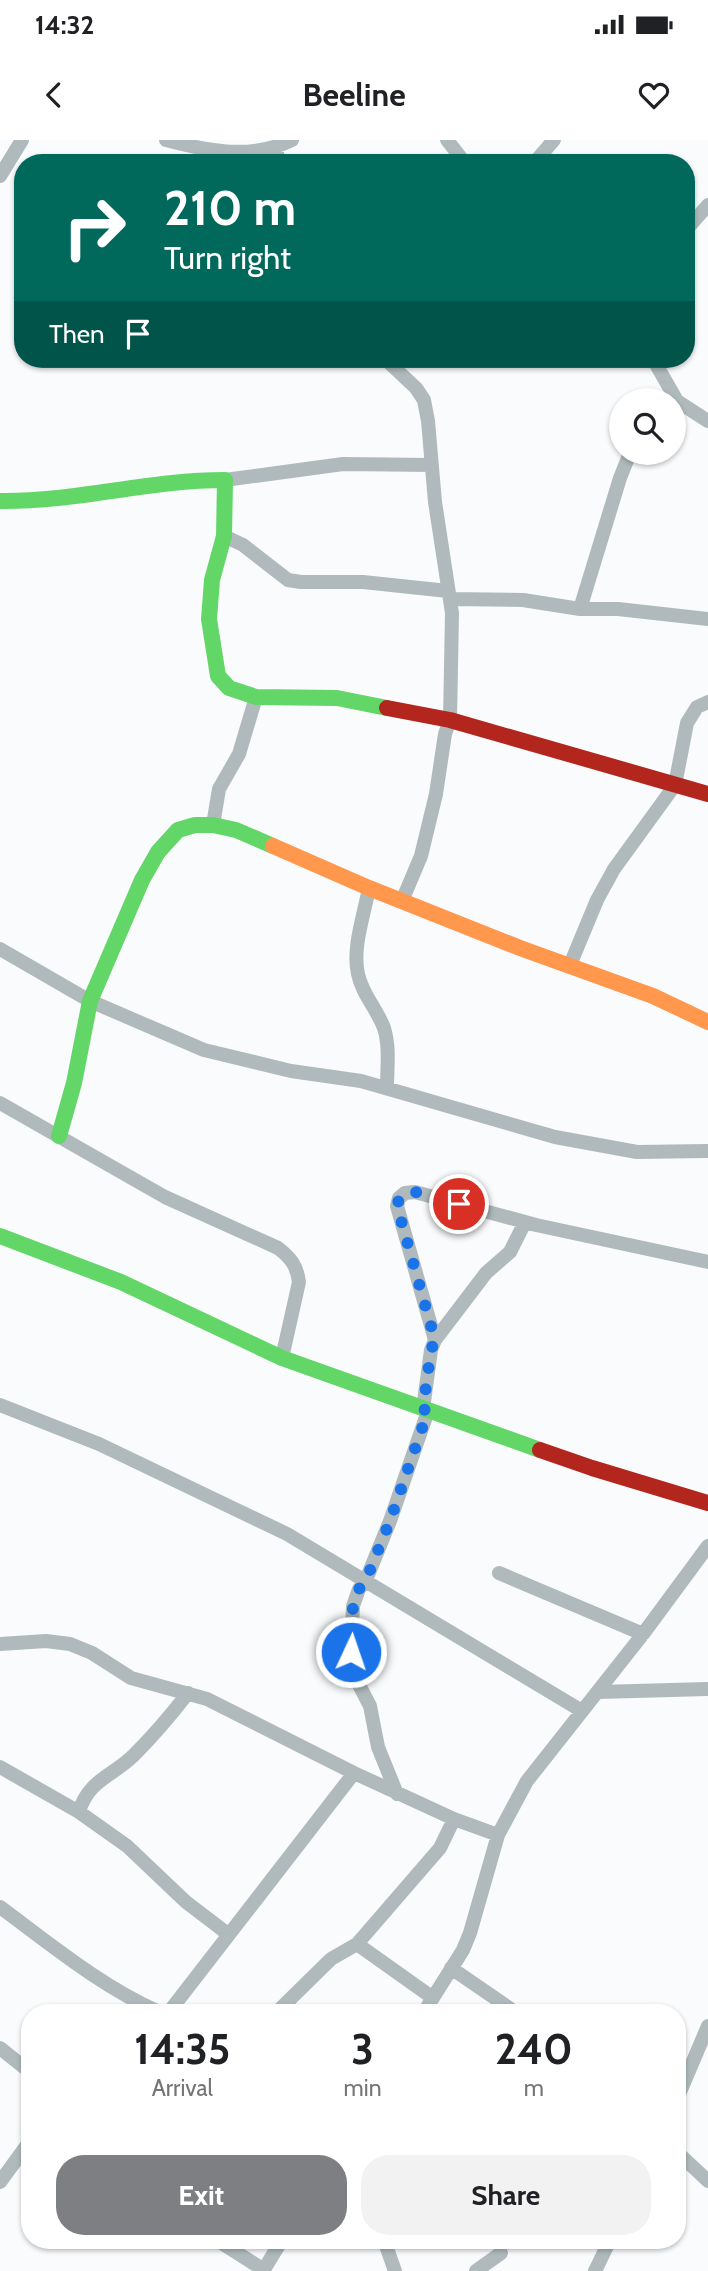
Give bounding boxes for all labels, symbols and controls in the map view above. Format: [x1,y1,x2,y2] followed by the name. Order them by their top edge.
[35,9,94,41] text: 14:32
[302,75,406,114] text: Beeline
[35,76,73,114] icon: back
[635,76,673,114] icon: heart
[164,178,296,237] text: 210 m
[49,182,140,273] icon: right
[164,238,291,277] text: Turn right
[119,315,157,353] icon: arrive
[49,318,105,350] text: Then
[609,388,686,465] map controls
[609,388,686,465] button: search
[429,1174,489,1234] pin
[440,1185,478,1223] icon: arrive
[314,1615,388,1689] position arrow
[134,2023,230,2075] text: 14:35
[351,2023,374,2075] text: 3
[495,2023,573,2075] text: 240
[152,2074,213,2102] text: Arrival
[344,2074,382,2102] text: min
[524,2074,544,2102] text: m
[56,2155,347,2235] button: Exit
[361,2155,651,2235] button: Share

